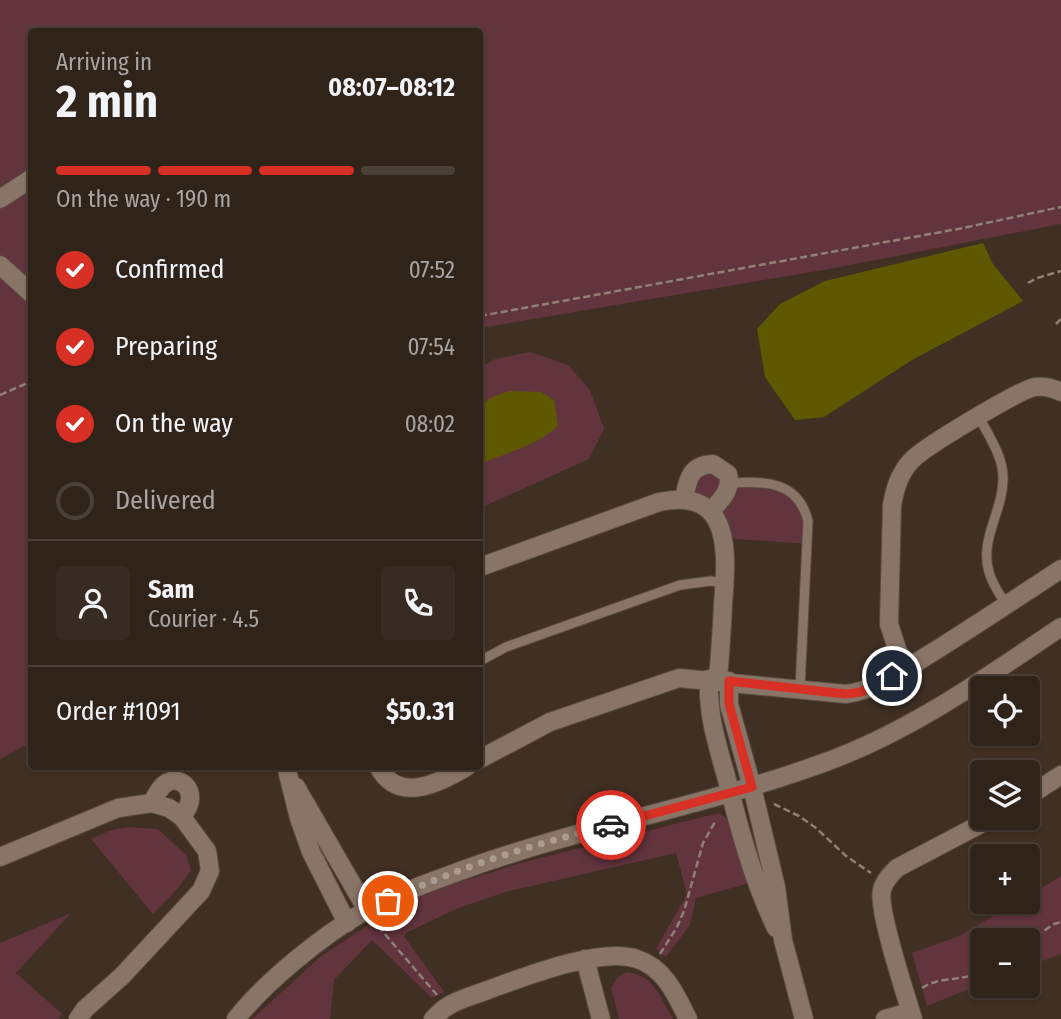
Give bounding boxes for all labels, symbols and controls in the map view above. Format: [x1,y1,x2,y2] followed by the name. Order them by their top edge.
[56,48,152,76] text: Arriving in
[328,72,455,103] text: 08:07–08:12
[56,74,158,129] text: 2 min
[56,185,231,213] text: On the way · 190 m
[56,251,94,289] icon: check
[115,254,225,285] text: Confirmed
[409,256,455,284] text: 07:52
[56,328,94,366] icon: check
[115,331,217,362] text: Preparing
[407,333,455,361] text: 07:54
[56,405,94,443] icon: check
[115,408,233,439] text: On the way
[405,410,455,438] text: 08:02
[115,485,216,516] text: Delivered
[56,566,130,640] button: person
[381,566,455,640] button: phone
[148,574,194,605] text: Sam
[148,605,259,633] text: Courier · 4.5
[862,646,922,706] pin
[873,657,911,695] icon: home
[970,676,1040,998] map controls
[970,676,1040,746] button: locate
[56,696,181,727] text: Order #1091
[386,696,455,727] text: $50.31
[970,760,1040,830] button: layers
[576,790,646,860] courier
[592,806,630,844] icon: car
[970,844,1040,914] button: +
[358,871,418,931] pin
[369,882,407,920] icon: bag
[970,928,1040,998] button: −

